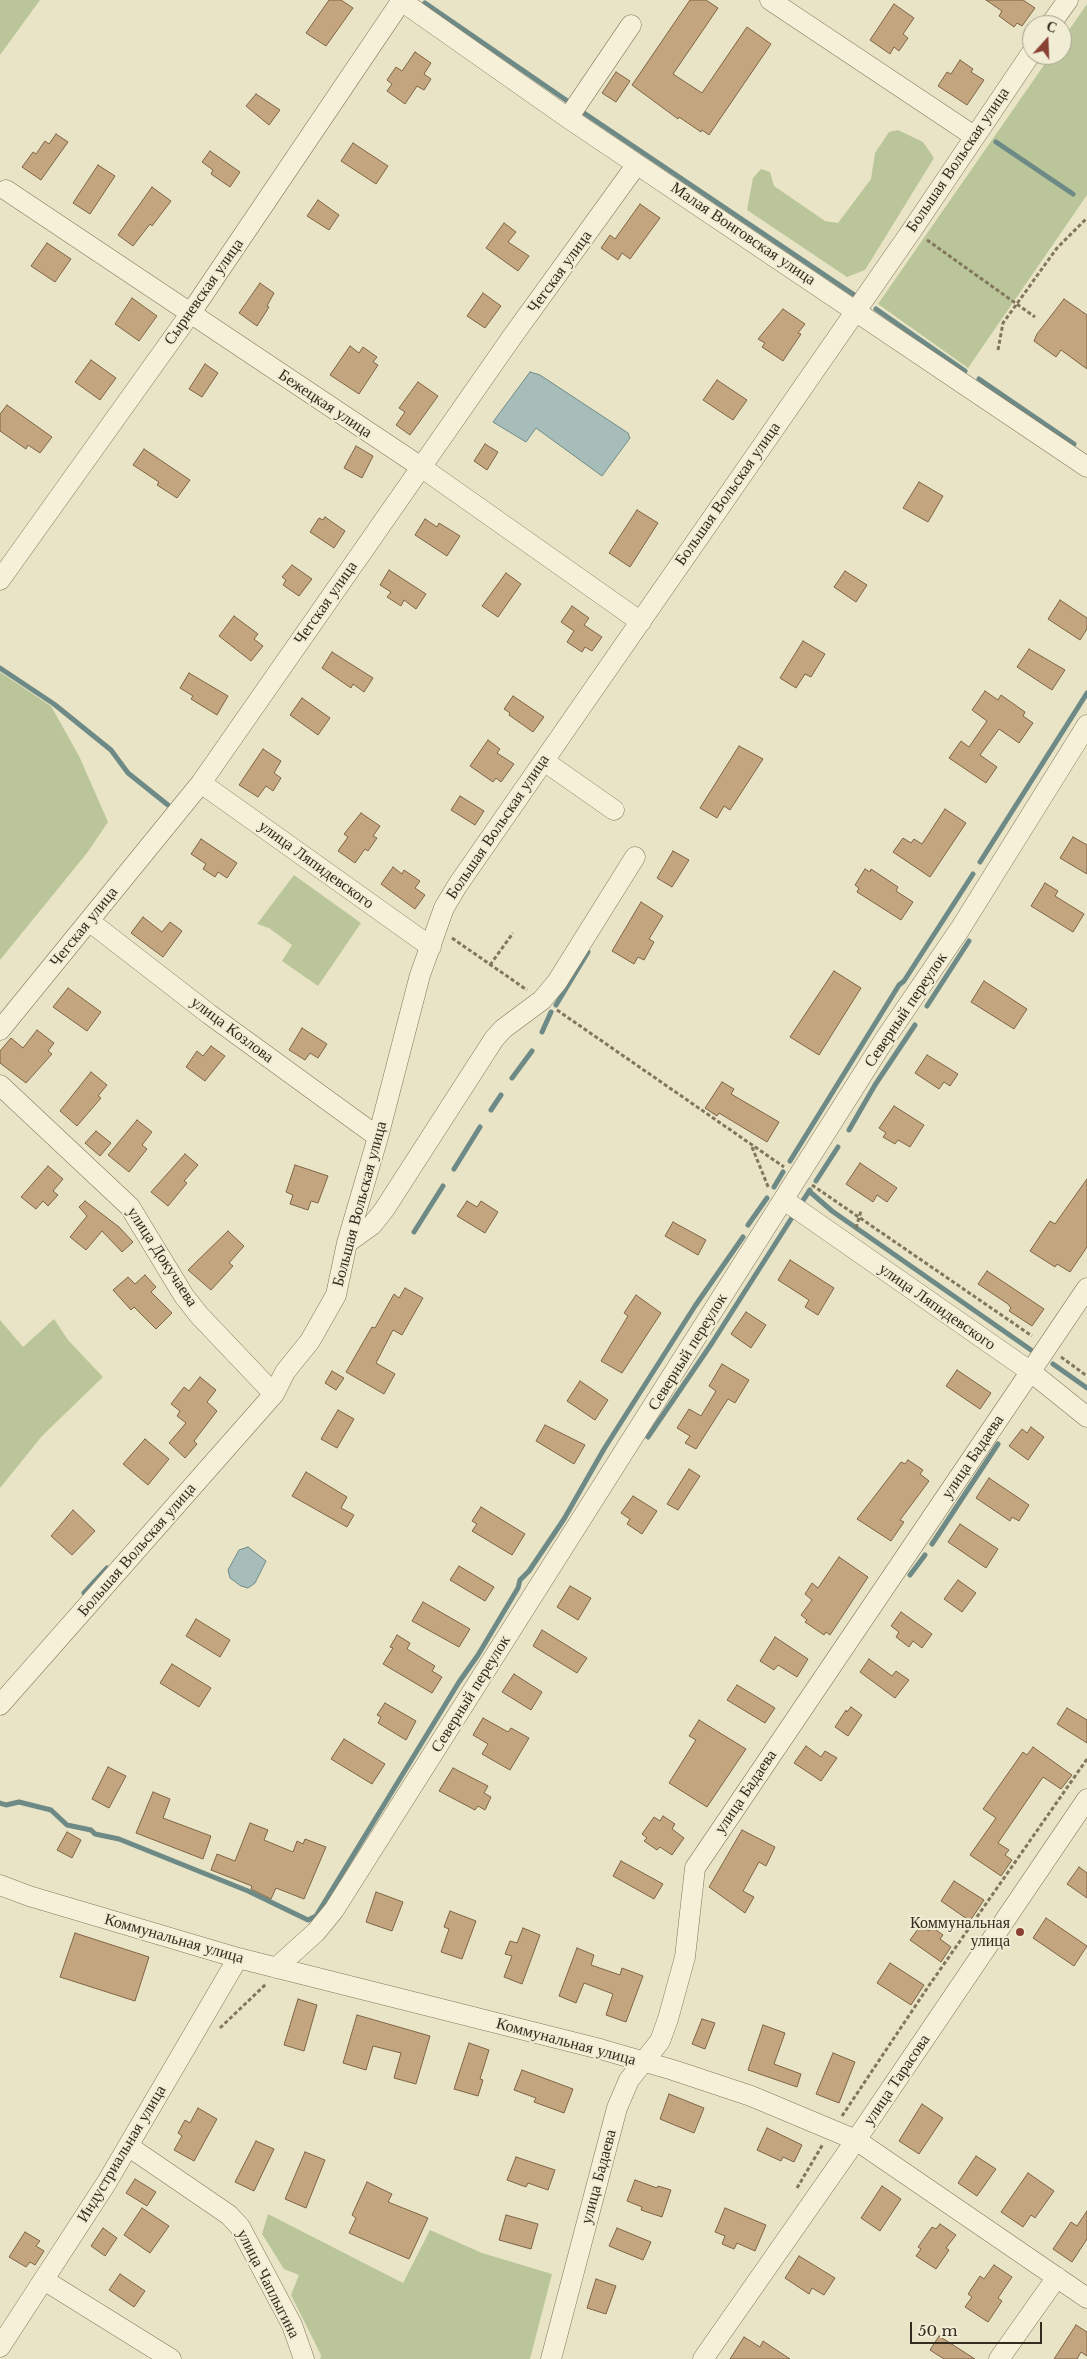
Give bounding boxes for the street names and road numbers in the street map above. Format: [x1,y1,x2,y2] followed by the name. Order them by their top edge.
[902,84,1014,236] street label: Большая Вольская улица
[667,178,819,290] street label: Малая Вонговская улица
[524,227,596,317] street label: Чегская улица
[160,235,248,349] street label: Сырневская улица
[274,366,376,442] street label: Бежецкая улица
[671,419,785,569] street label: Большая Вольская улица
[290,558,362,648] street label: Чегская улица
[442,751,554,903] street label: Большая Вольская улица
[254,817,378,913] street label: улица Ляпидевского
[46,883,122,971] street label: Чегская улица
[860,949,952,1071] street label: Северный переулок
[187,993,277,1067] street label: улица Козлова
[329,1119,391,1289] street label: Большая Вольская улица
[123,1203,201,1311] street label: улица Докучаева
[875,1259,999,1355] street label: улица Ляпидевского
[644,1290,732,1414] street label: Северный переулок
[938,1411,1008,1503] street label: улица Бадаева
[74,1479,200,1621] street label: Большая Вольская улица
[427,1632,515,1756] street label: Северный переулок
[711,1746,781,1838] street label: улица Бадаева
[102,1910,246,1968] street label: Коммунальная улица
[494,2014,638,2070] street label: Коммунальная улица
[860,2031,934,2129] street label: улица Тарасова
[73,2082,171,2226] street label: Индустриальная улица
[577,2128,621,2226] street label: улица Бадаева
[232,2226,304,2342] street label: улица Чаплыгина

